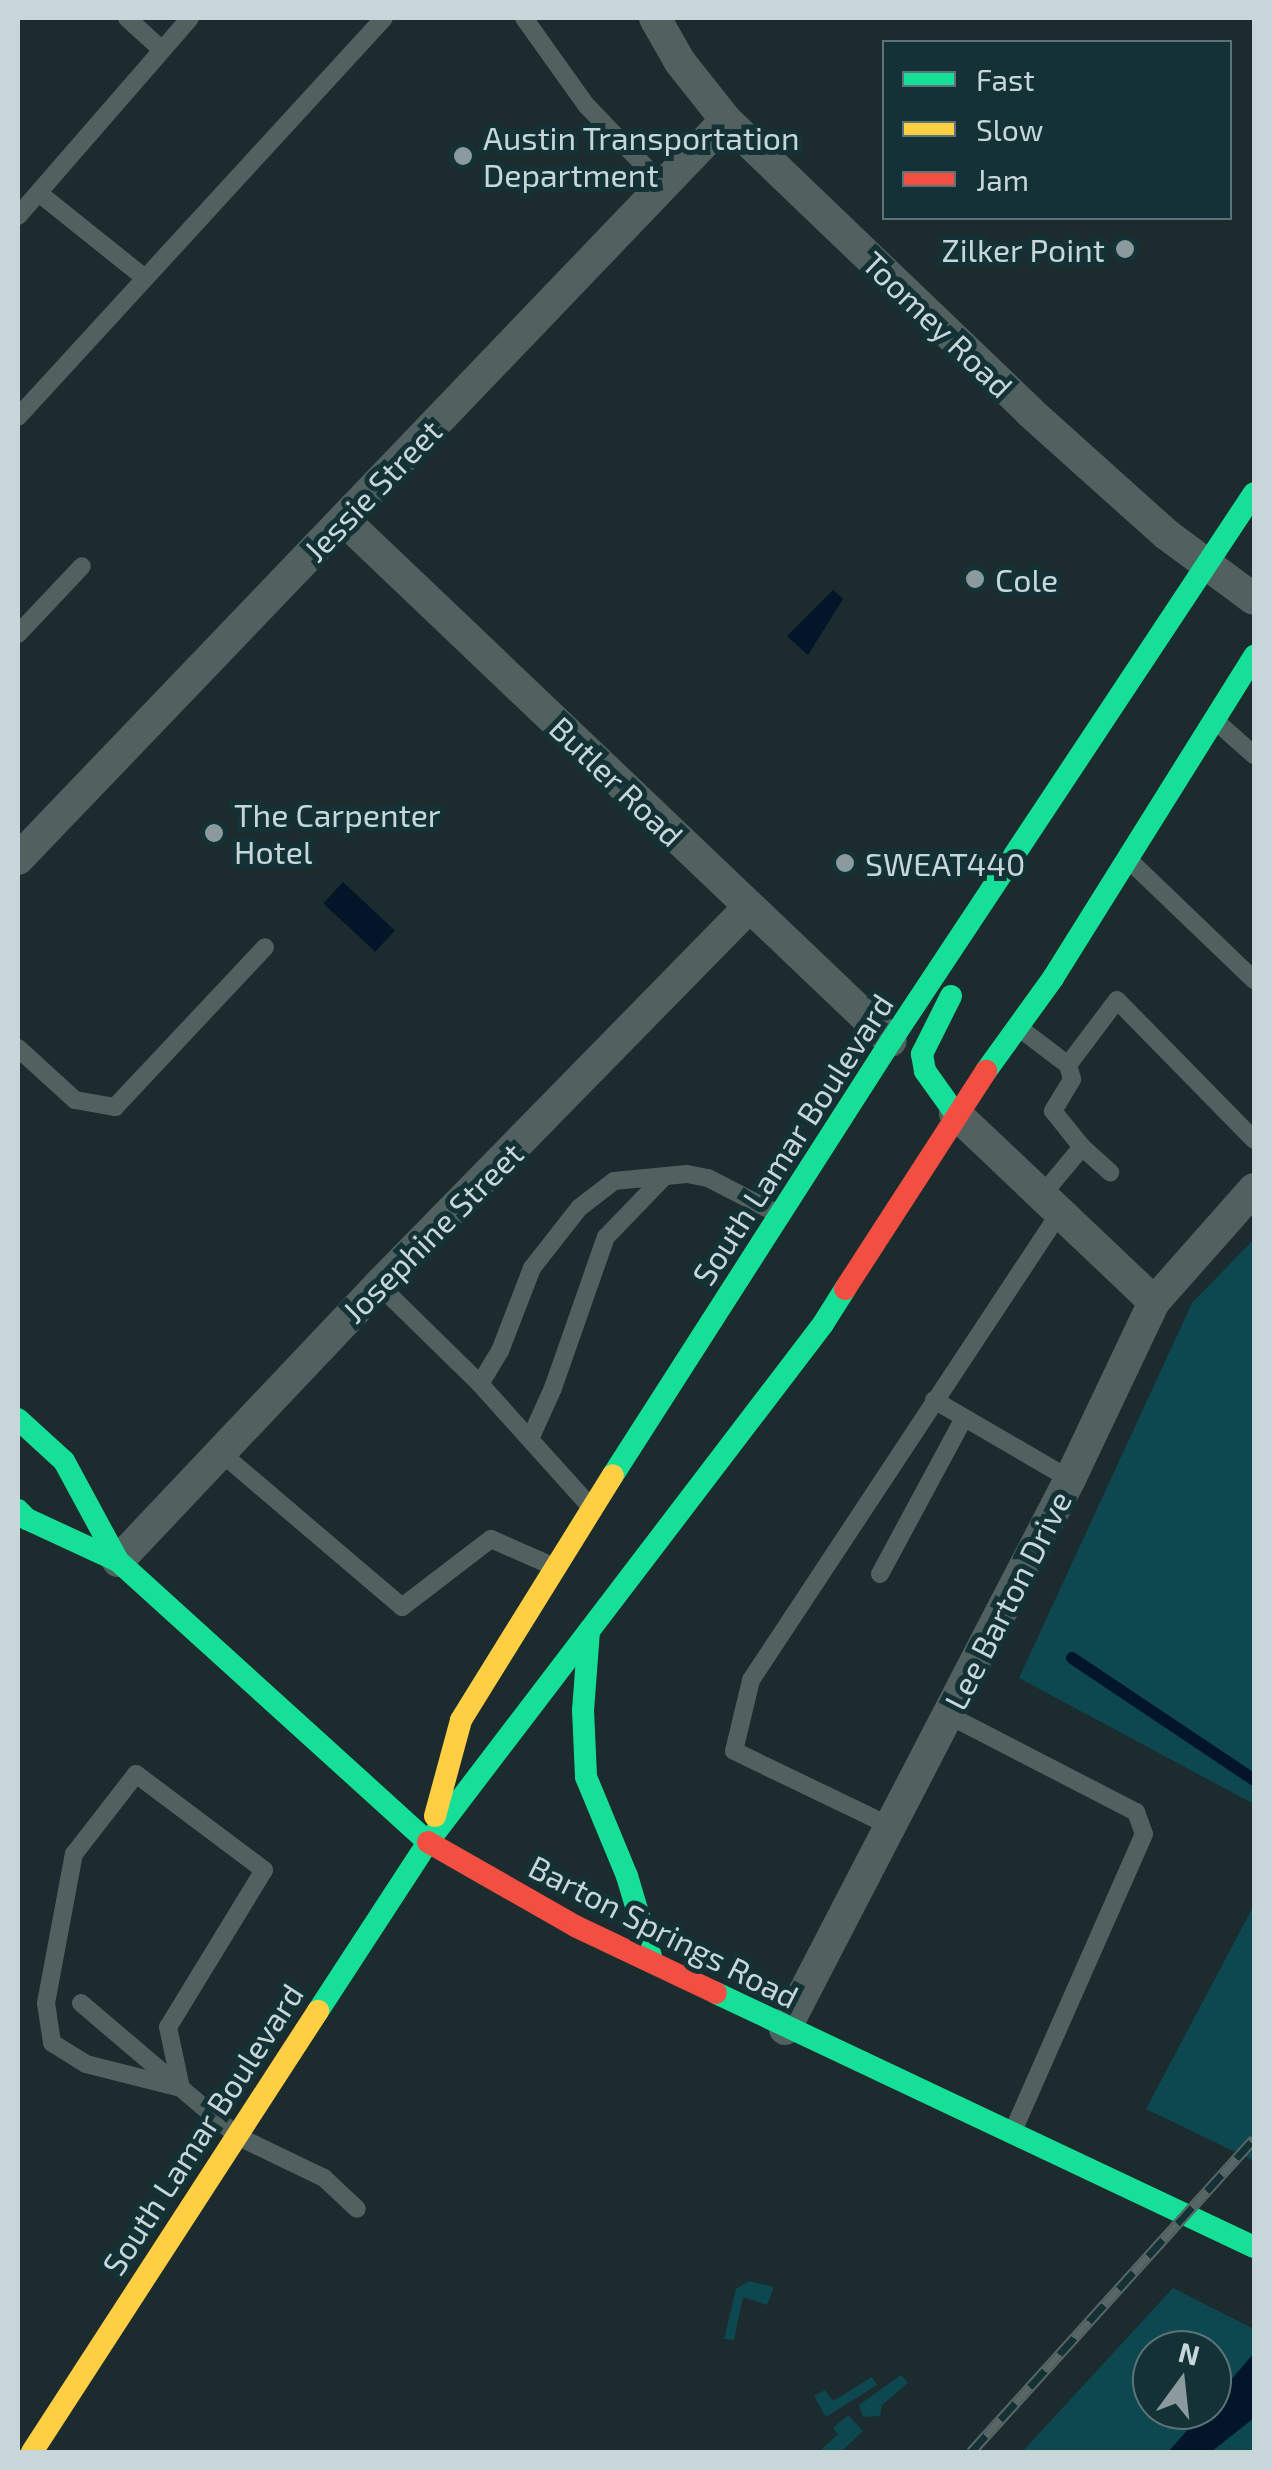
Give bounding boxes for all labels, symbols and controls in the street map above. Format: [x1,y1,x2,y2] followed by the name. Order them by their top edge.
[882,40,1232,220] legend
[976,61,1035,97] text: Fast
[976,111,1043,147] text: Slow
[483,119,800,194] place label: Austin Transportation Department
[452,145,474,167] marker: Austin Transportation Department
[976,161,1029,197] text: Jam
[941,230,1105,268] place label: Zilker Point
[1114,238,1136,260] marker: Zilker Point
[855,243,1021,405] street label: Toomey Road
[295,411,449,569] street label: Jessie Street
[995,560,1058,598] place label: Cole
[964,568,986,590] marker: Cole
[542,708,692,854] street label: Butler Road
[234,796,441,871] place label: The Carpenter Hotel
[203,822,225,844] marker: The Carpenter Hotel
[865,844,1025,882] place label: SWEAT440
[834,852,856,874] marker: SWEAT440
[683,986,901,1292] street label: South Lamar Boulevard
[334,1134,530,1330] street label: Josephine Street
[935,1484,1079,1716] street label: Lee Barton Drive
[523,1846,805,2016] street label: Barton Springs Road
[93,1976,311,2282] street label: South Lamar Boulevard
[1132,2330,1232,2430] north arrow
[1175,2334,1203,2372] text: N

